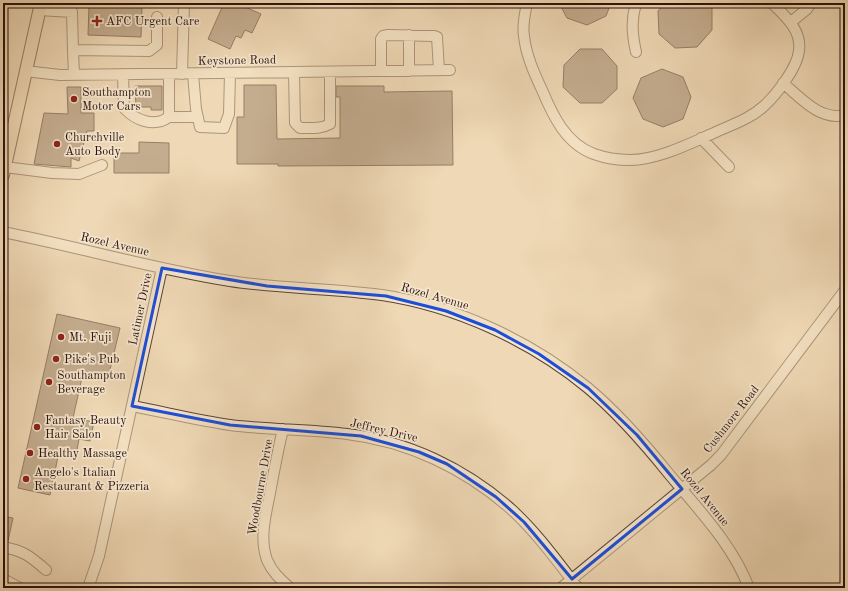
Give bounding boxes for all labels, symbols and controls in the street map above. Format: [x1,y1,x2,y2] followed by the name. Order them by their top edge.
[91,15,103,27] marker: AFC Urgent Care
[106,16,200,28] place label: AFC Urgent Care
[198,54,276,68] street label: Keystone Road
[82,87,151,113] place label: Southampton Motor Cars
[69,94,79,104] marker: Southampton Motor Cars
[65,132,125,158] place label: Churchville Auto Body
[52,139,62,149] marker: Churchville Auto Body
[79,231,151,259] street label: Rozel Avenue
[127,272,155,346] street label: Latimer Drive
[399,282,471,313] street label: Rozel Avenue
[56,332,66,342] marker: Mt. Fuji
[69,332,112,344] place label: Mt. Fuji
[51,354,61,364] marker: Pike's Pub
[64,354,119,366] place label: Pike's Pub
[57,370,126,396] place label: Southampton Beverage
[44,377,54,387] marker: Southampton Beverage
[702,384,762,456] street label: Cushmore Road
[45,415,127,441] place label: Fantasy Beauty Hair Salon
[349,417,419,445] street label: Jeffrey Drive
[32,422,42,432] marker: Fantasy Beauty Hair Salon
[247,438,275,536] street label: Woodbourne Drive
[25,448,35,458] marker: Healthy Massage
[38,448,127,460] place label: Healthy Massage
[34,467,149,493] place label: Angelo's Italian Restaurant & Pizzeria
[678,467,731,529] street label: Rozel Avenue
[21,474,31,484] marker: Angelo's Italian Restaurant & Pizzeria

